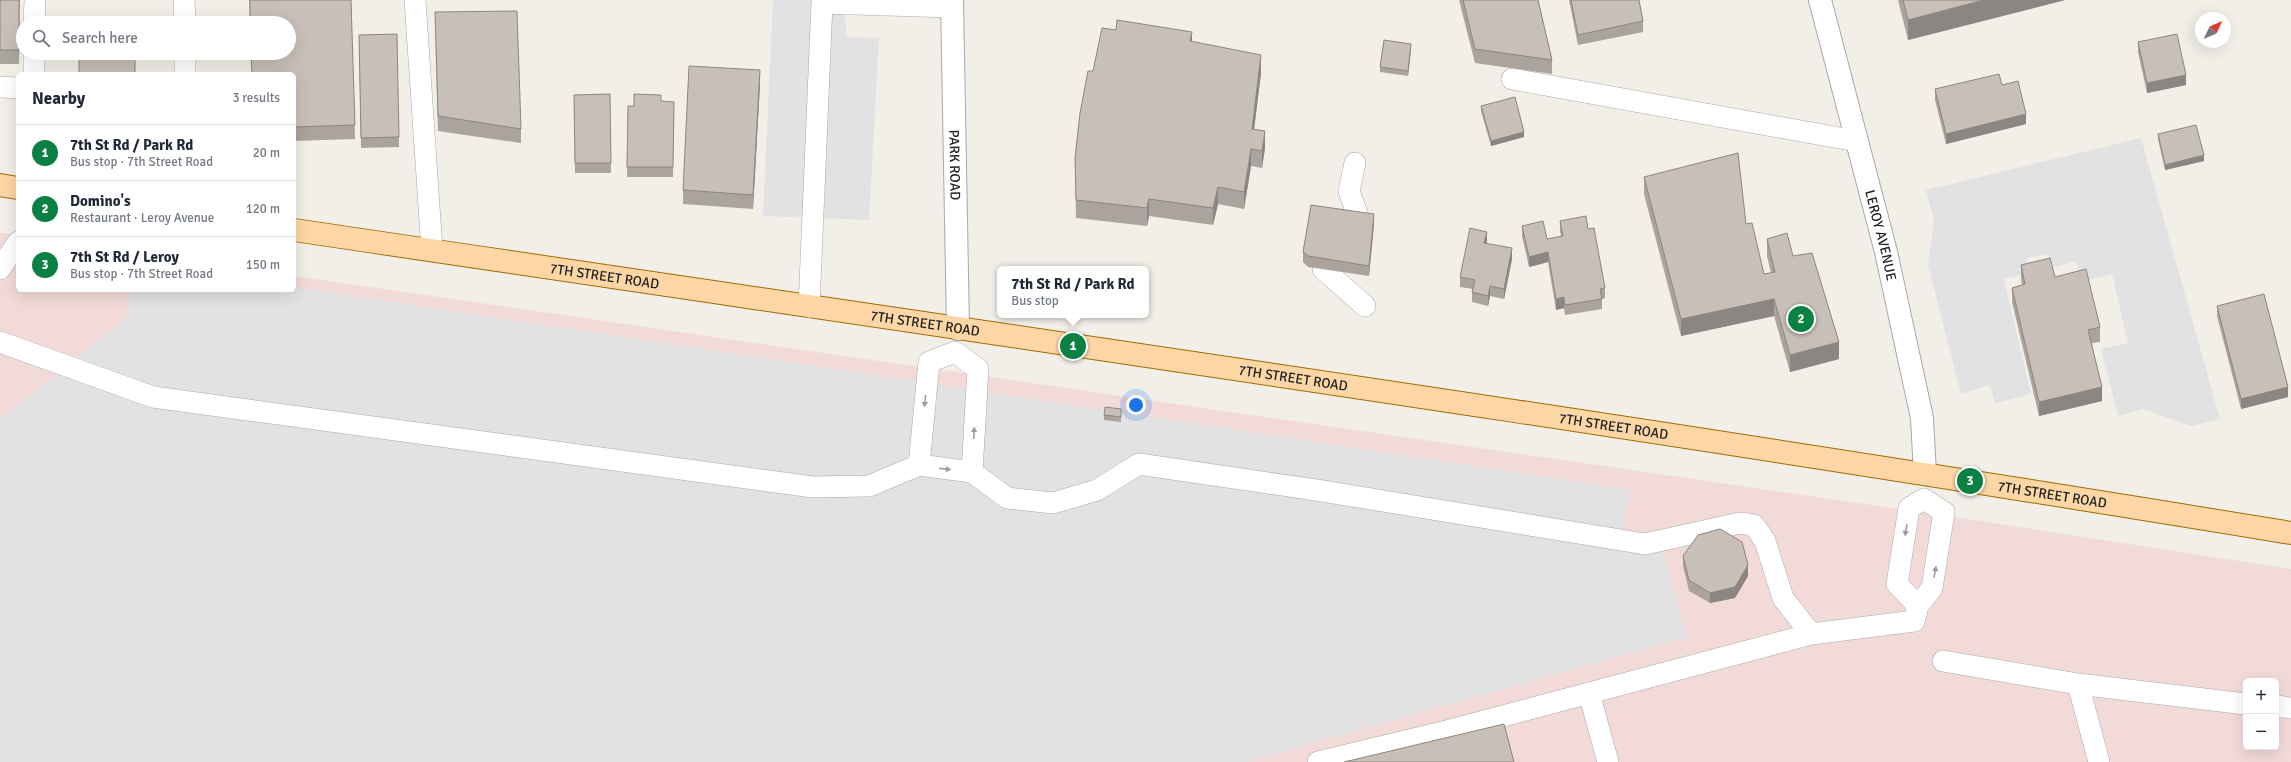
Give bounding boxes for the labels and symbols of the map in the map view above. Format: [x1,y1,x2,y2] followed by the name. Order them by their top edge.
[2195,12,2231,48] north arrow
[946,130,964,200] street label: PARK ROAD
[1862,188,1900,282] street label: LEROY AVENUE
[549,259,660,292] street label: 7TH STREET ROAD
[1788,304,1814,334] pin: 2
[869,307,981,340] street label: 7TH STREET ROAD
[1060,331,1086,361] pin: 1
[1237,361,1349,394] street label: 7TH STREET ROAD
[922,395,928,407] one-way arrow
[1126,395,1146,415] your location
[1558,409,1669,443] street label: 7TH STREET ROAD
[971,427,978,439] one-way arrow
[939,466,952,472] one-way arrow
[1957,466,1983,496] pin: 3
[1996,477,2108,512] street label: 7TH STREET ROAD
[1903,524,1909,536] one-way arrow
[1932,566,1938,578] one-way arrow

